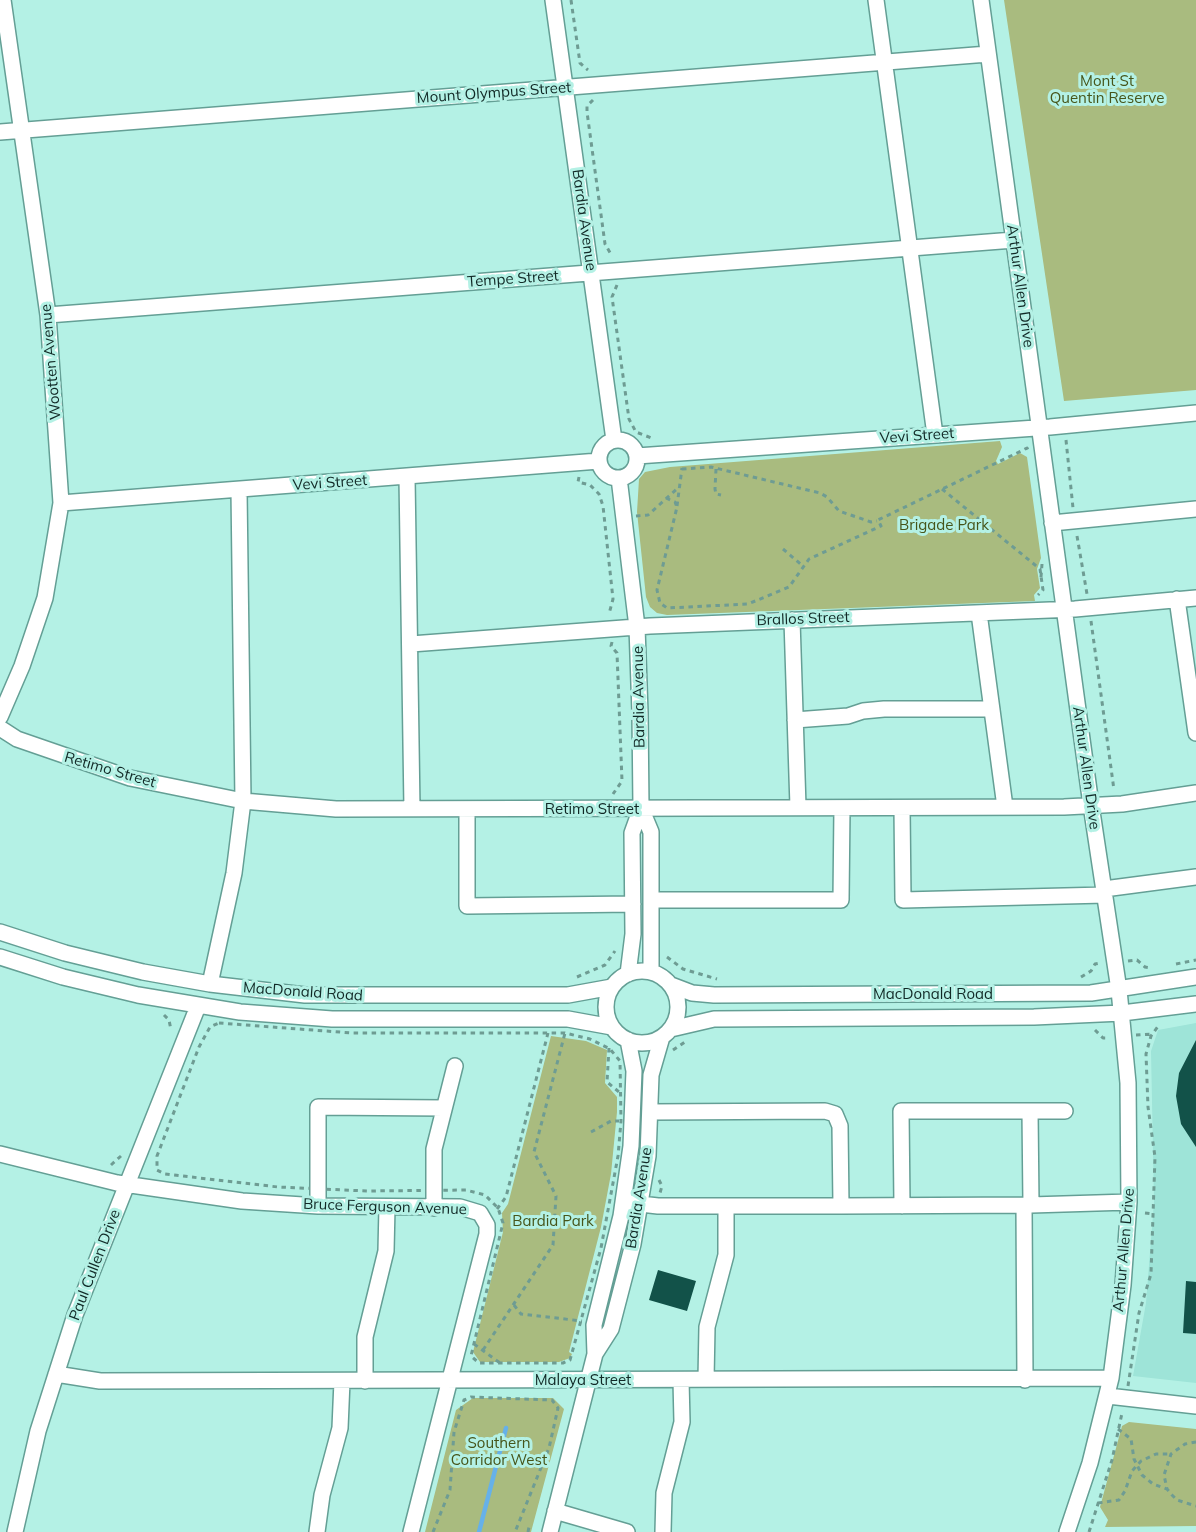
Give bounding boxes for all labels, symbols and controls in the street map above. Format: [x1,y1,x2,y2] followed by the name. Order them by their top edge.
[1050,72,1164,107] park label: Mont St Quentin Reserve
[416,79,572,107] street label: Mount Olympus Street
[568,168,600,272] street label: Bardia Avenue
[1002,223,1038,349] street label: Arthur Allen Drive
[467,267,559,291] street label: Tempe Street
[37,303,65,421] street label: Wootten Avenue
[879,424,955,448] street label: Vevi Street
[292,471,368,495] street label: Vevi Street
[899,516,989,534] park label: Brigade Park
[756,608,850,630] street label: Brallos Street
[629,646,649,748] street label: Bardia Avenue
[1068,705,1104,831] street label: Arthur Allen Drive
[62,748,158,792] street label: Retimo Street
[545,800,639,818] street label: Retimo Street
[242,979,364,1005] street label: MacDonald Road
[873,985,993,1003] street label: MacDonald Road
[622,1146,656,1250] street label: Bardia Avenue
[1110,1187,1138,1313] street label: Arthur Allen Drive
[303,1195,467,1219] street label: Bruce Ferguson Avenue
[66,1207,124,1323] street label: Paul Cullen Drive
[512,1212,594,1230] park label: Bardia Park
[535,1371,631,1389] street label: Malaya Street
[451,1434,547,1469] park label: Southern Corridor West

